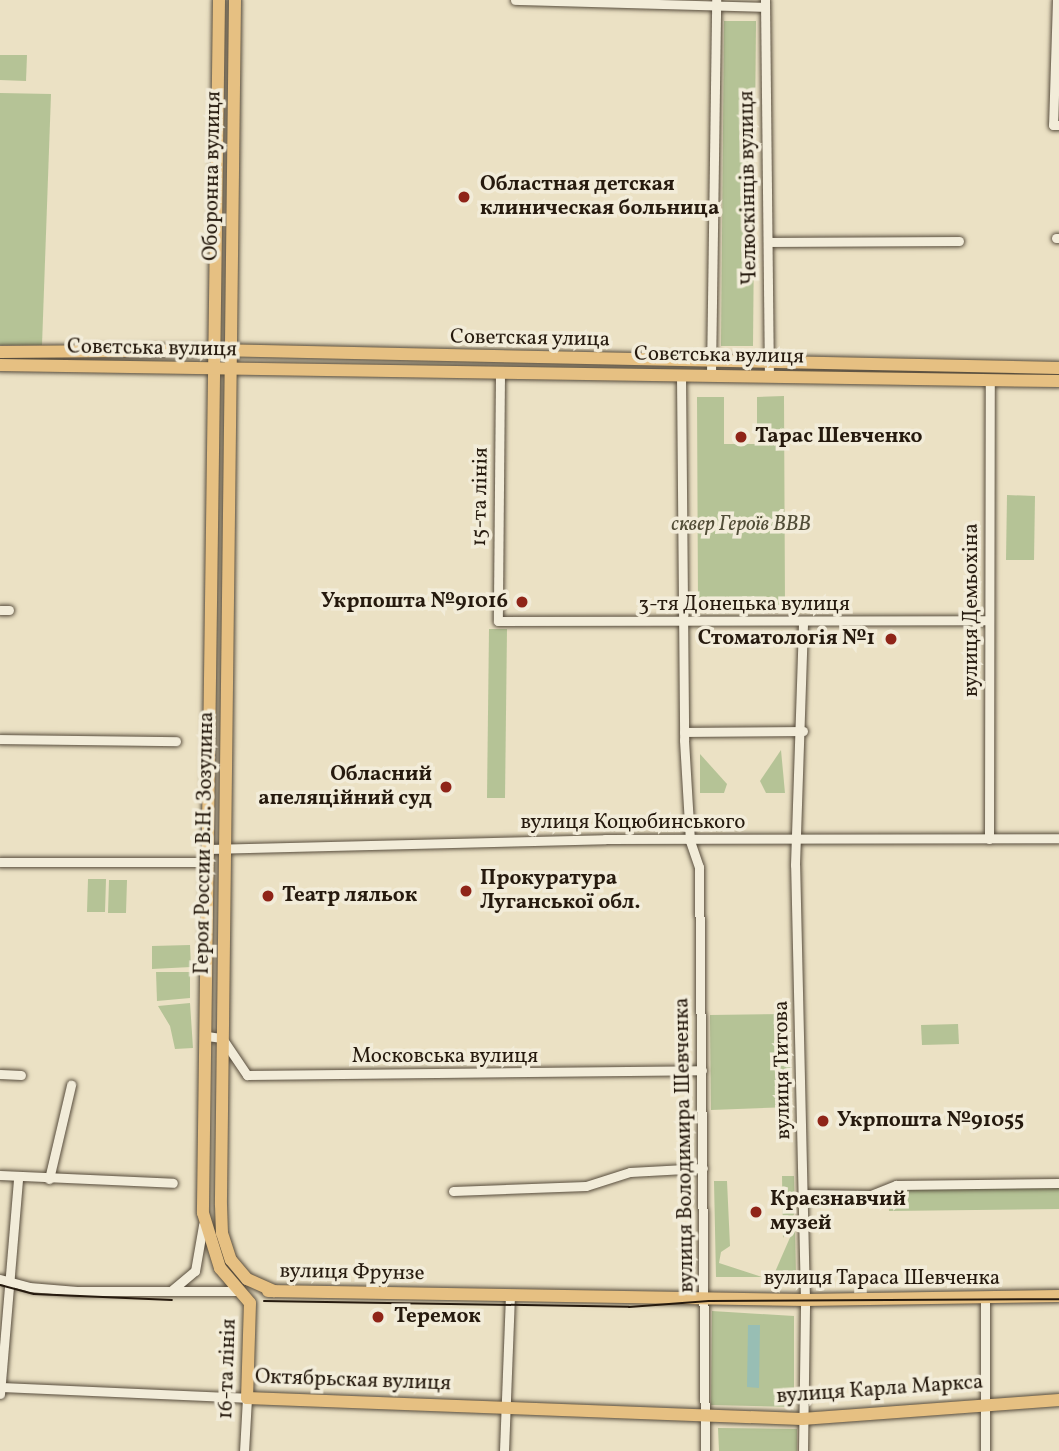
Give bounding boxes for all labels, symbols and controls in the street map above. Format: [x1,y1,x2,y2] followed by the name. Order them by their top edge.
[735,90,763,286] street label: Челюскінців вулиця
[199,91,227,261] street label: Оборонна вулиця
[480,172,719,222] place label: Областная детская клиническая больница
[454,187,474,207] marker: Областная детская клиническая больница
[450,325,610,353] street label: Советская улица
[67,335,237,363] street label: Совєтська вулиця
[634,342,804,370] street label: Совєтська вулиця
[755,424,923,450] place label: Тарас Шевченко
[733,429,749,445] marker: Тарас Шевченко
[468,447,494,547] street label: 15-та лінія
[671,512,811,538] park label: сквер Героїв ВВВ
[959,523,985,697] street label: вулиця Демьохіна
[321,589,508,615] place label: Укрпошта №91016
[638,592,850,618] street label: 3-тя Донецька вулиця
[514,594,530,610] marker: Укрпошта №91016
[698,626,875,652] place label: Стоматологія №1
[881,629,901,649] marker: Стоматологія №1
[190,711,220,975] street label: Героя России В.Н. Зозулина
[258,762,432,812] place label: Обласний апеляційний суд
[438,779,454,795] marker: Обласний апеляційний суд
[521,810,745,836] street label: вулиця Коцюбинського
[480,866,640,916] place label: Прокуратура Луганської обл.
[282,883,417,909] place label: Театр ляльок
[458,883,474,899] marker: Прокуратура Луганської обл.
[260,888,276,904] marker: Театр ляльок
[670,997,700,1293] street label: вулиця Володимира Шевченка
[769,1000,797,1140] street label: вулиця Титова
[352,1044,538,1070] street label: Московська вулиця
[837,1108,1024,1134] place label: Укрпошта №91055
[815,1113,831,1129] marker: Укрпошта №91055
[770,1187,906,1237] place label: Краєзнавчий музей
[748,1204,764,1220] marker: Краєзнавчий музей
[279,1259,425,1287] street label: вулиця Фрунзе
[763,1266,1001,1292] street label: вулиця Тараса Шевченка
[394,1304,481,1330] place label: Теремок
[368,1307,388,1327] marker: Теремок
[214,1318,242,1420] street label: 16-та лінія
[254,1365,452,1397] street label: Октябрьская вулиця
[776,1370,984,1410] street label: вулиця Карла Маркса

